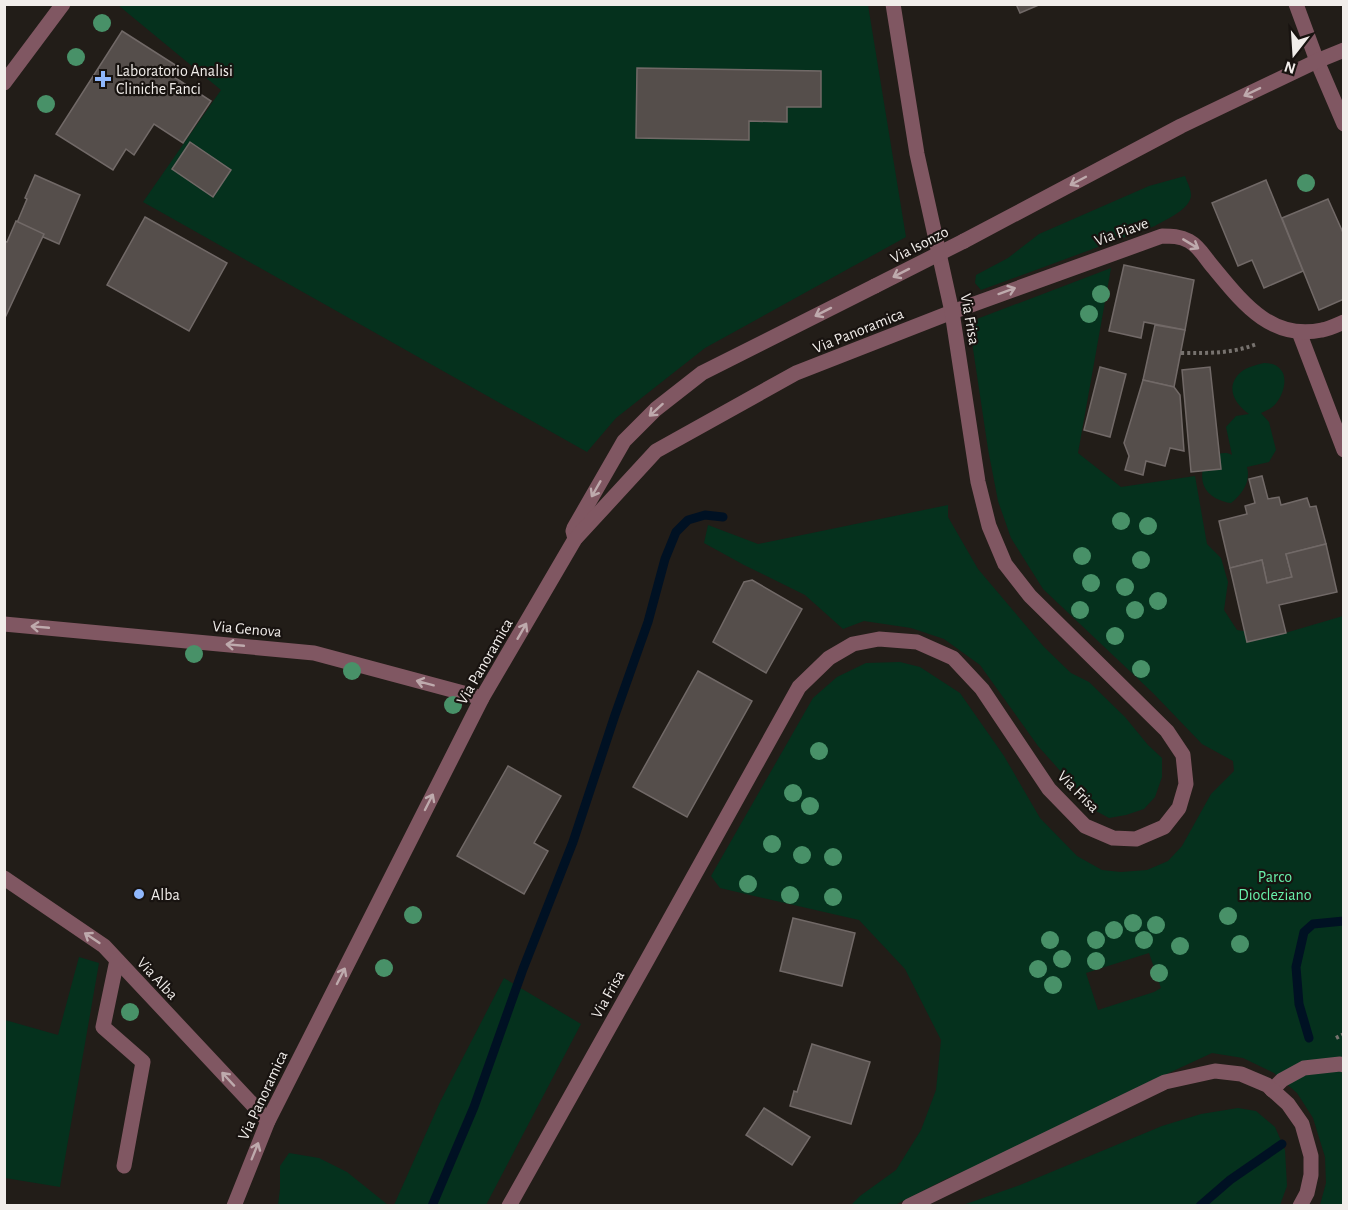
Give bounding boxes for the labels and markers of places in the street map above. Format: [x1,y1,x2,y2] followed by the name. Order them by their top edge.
[116,63,233,97] place label: Laboratorio Analisi Cliniche Fanci
[94,70,112,88] marker: Laboratorio Analisi Cliniche Fanci
[132,887,146,901] marker: Alba
[151,887,180,903] place label: Alba

